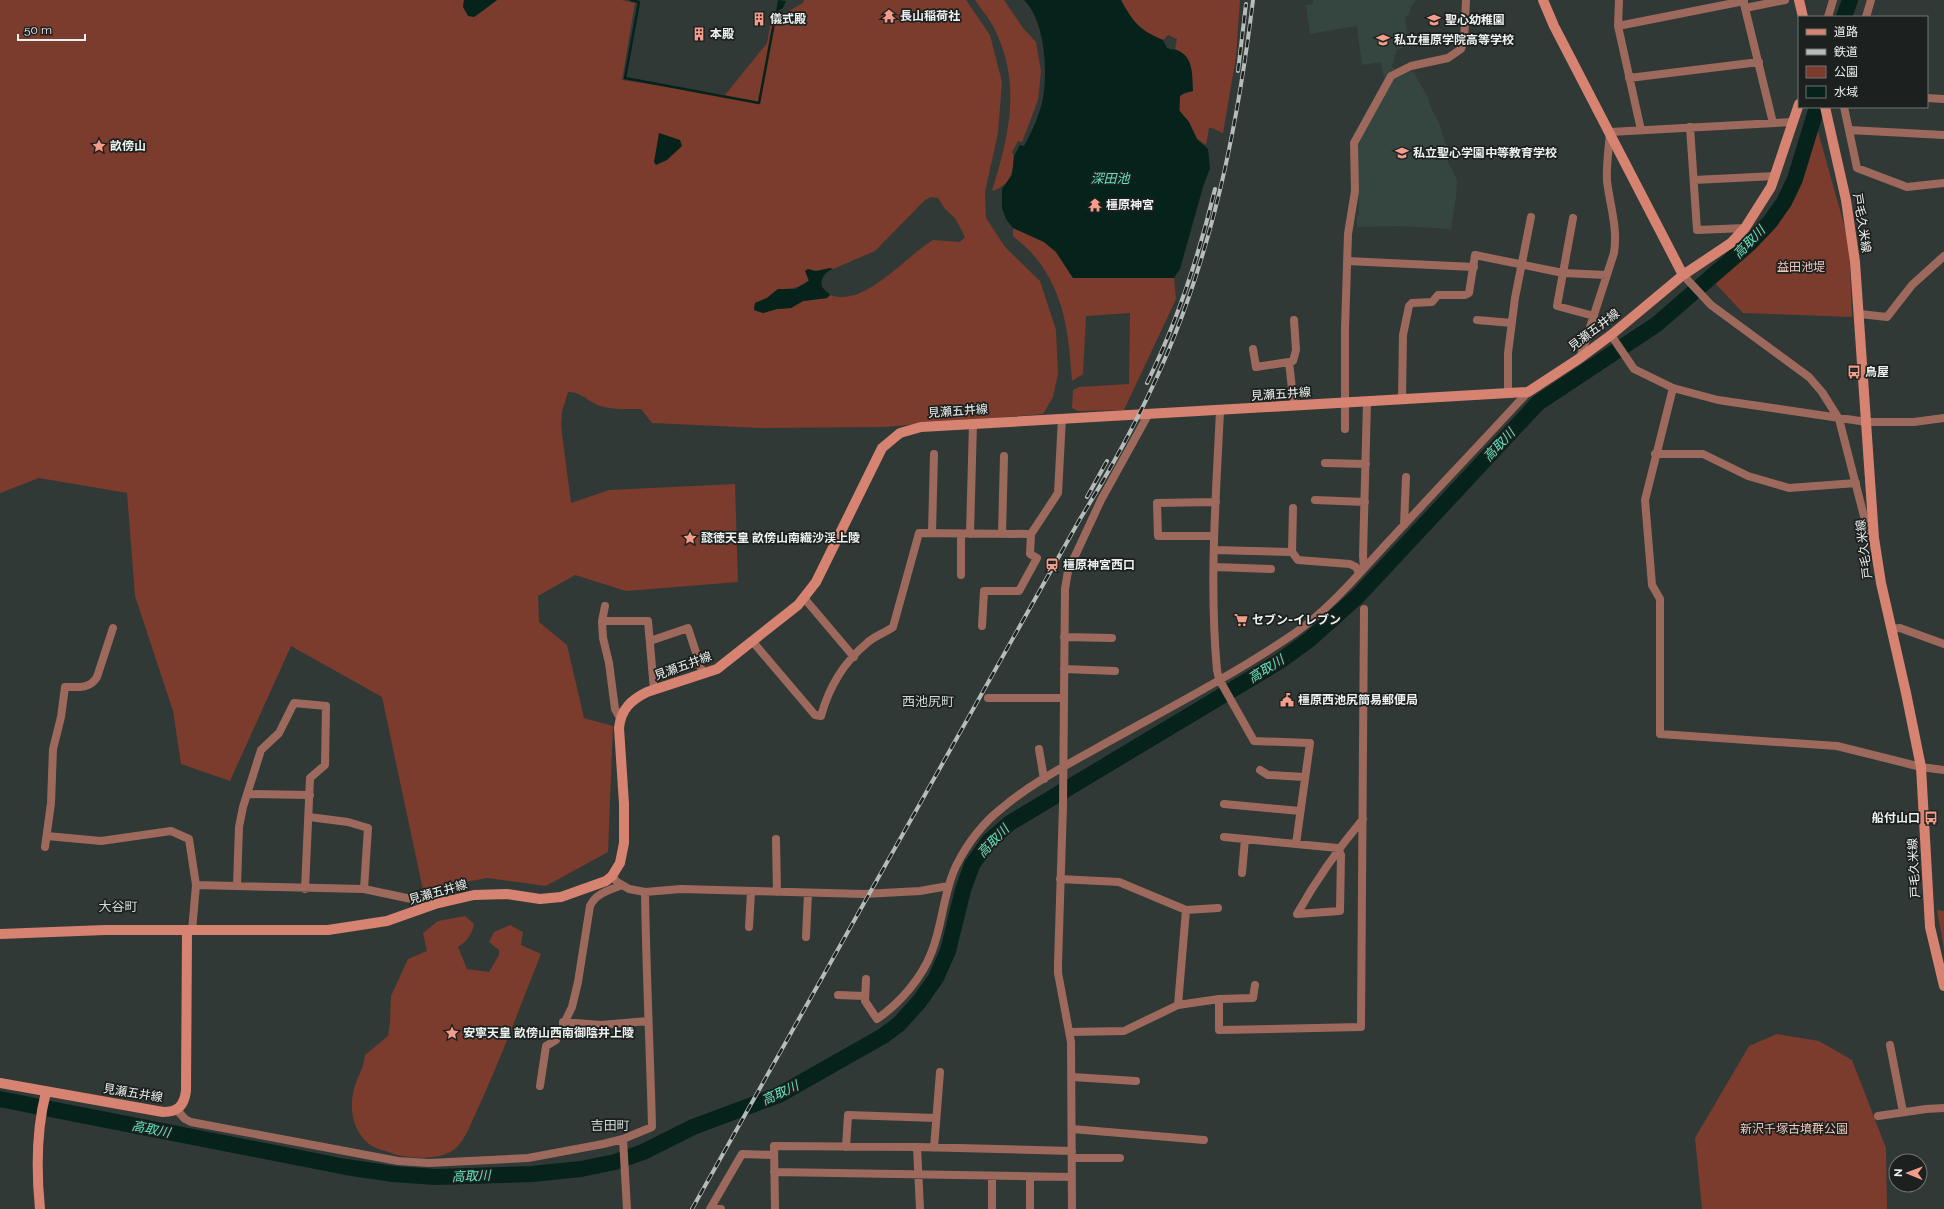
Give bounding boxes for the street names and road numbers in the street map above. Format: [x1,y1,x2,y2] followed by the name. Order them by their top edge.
[1850,192,1874,254] street label: 戸毛久米線
[1566,306,1622,354] street label: 見瀬五井線
[1251,385,1311,403] street label: 見瀬五井線
[928,402,988,420] street label: 見瀬五井線
[1853,518,1875,580] street label: 戸毛久米線
[652,649,714,683] street label: 見瀬五井線
[1905,838,1923,898] street label: 戸毛久米線
[407,877,469,907] street label: 見瀬五井線
[102,1081,164,1105] street label: 見瀬五井線

